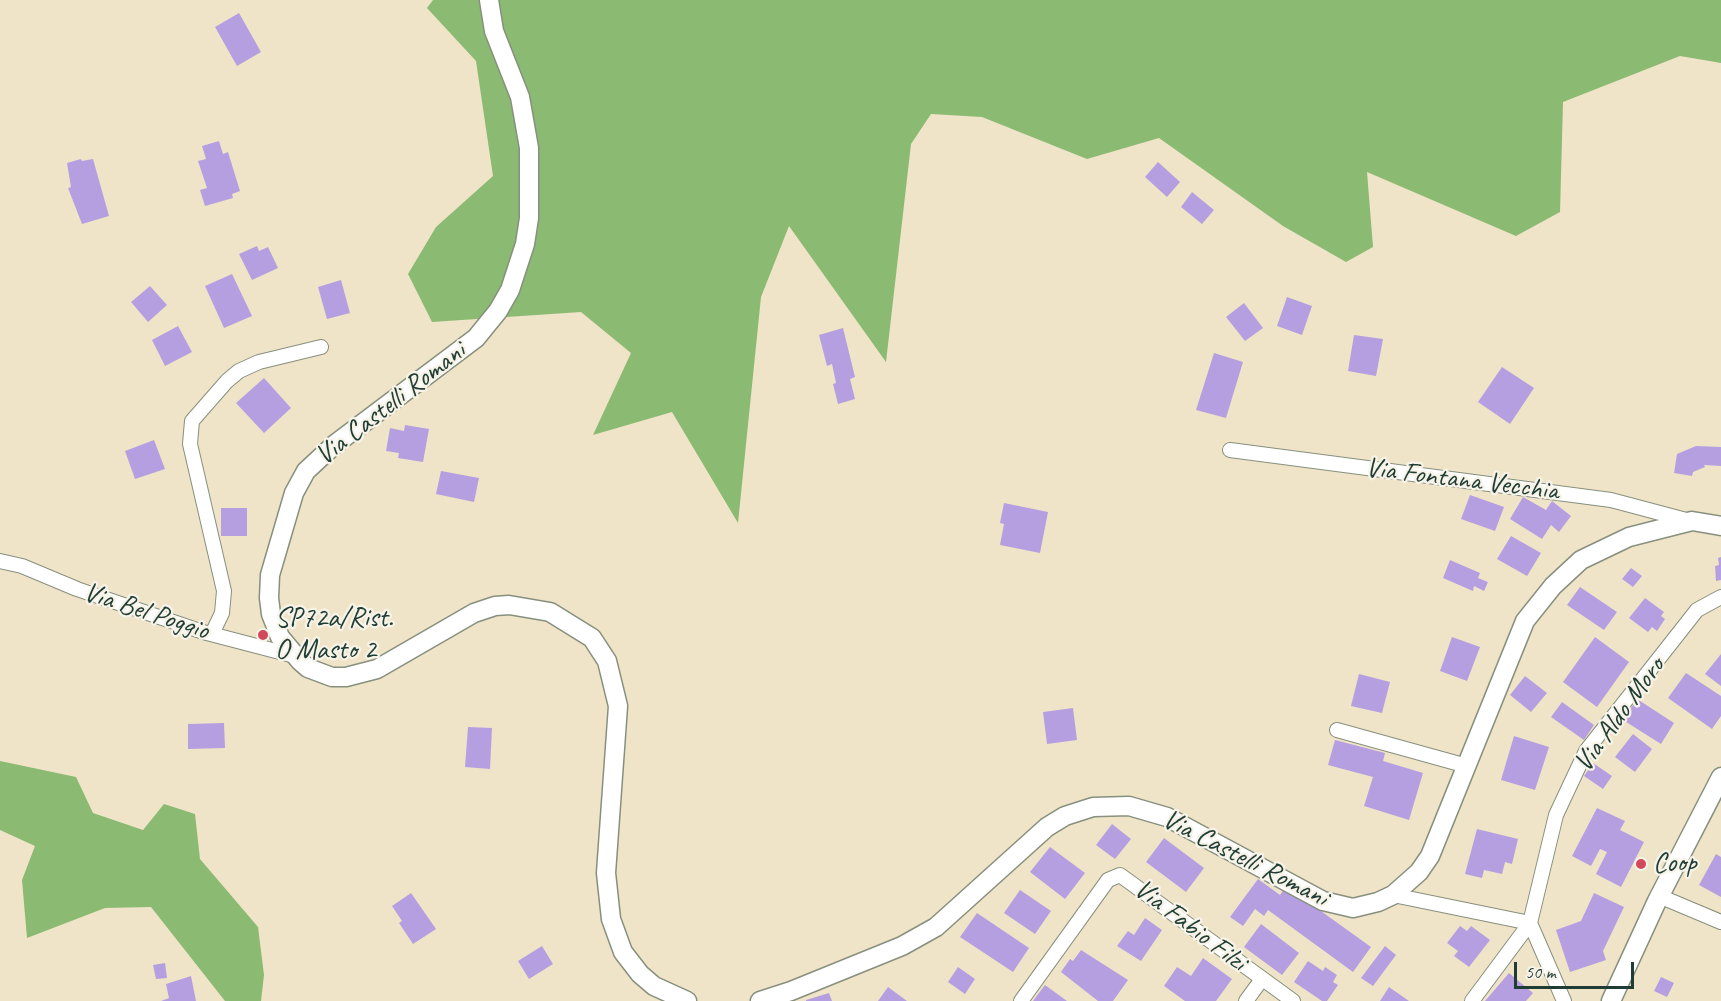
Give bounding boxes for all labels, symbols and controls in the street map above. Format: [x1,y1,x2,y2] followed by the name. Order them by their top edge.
[309,335,473,473] street label: Via Castelli Romani
[1364,451,1560,509] street label: Via Fontana Vecchia
[79,576,213,648] street label: Via Bel Poggio
[275,602,393,668] place label: SP72a/Rist. O Masto 2
[256,628,270,642] marker: SP72a/Rist. O Masto 2
[1567,651,1673,779] street label: Via Aldo Moro
[1157,803,1333,915] street label: Via Castelli Romani
[1653,847,1697,881] place label: Coop
[1634,857,1648,871] marker: Coop
[1127,873,1253,979] street label: Via Fabio Filzi
[1517,950,1637,988] scale bar
[1525,961,1556,983] text: 50 m

